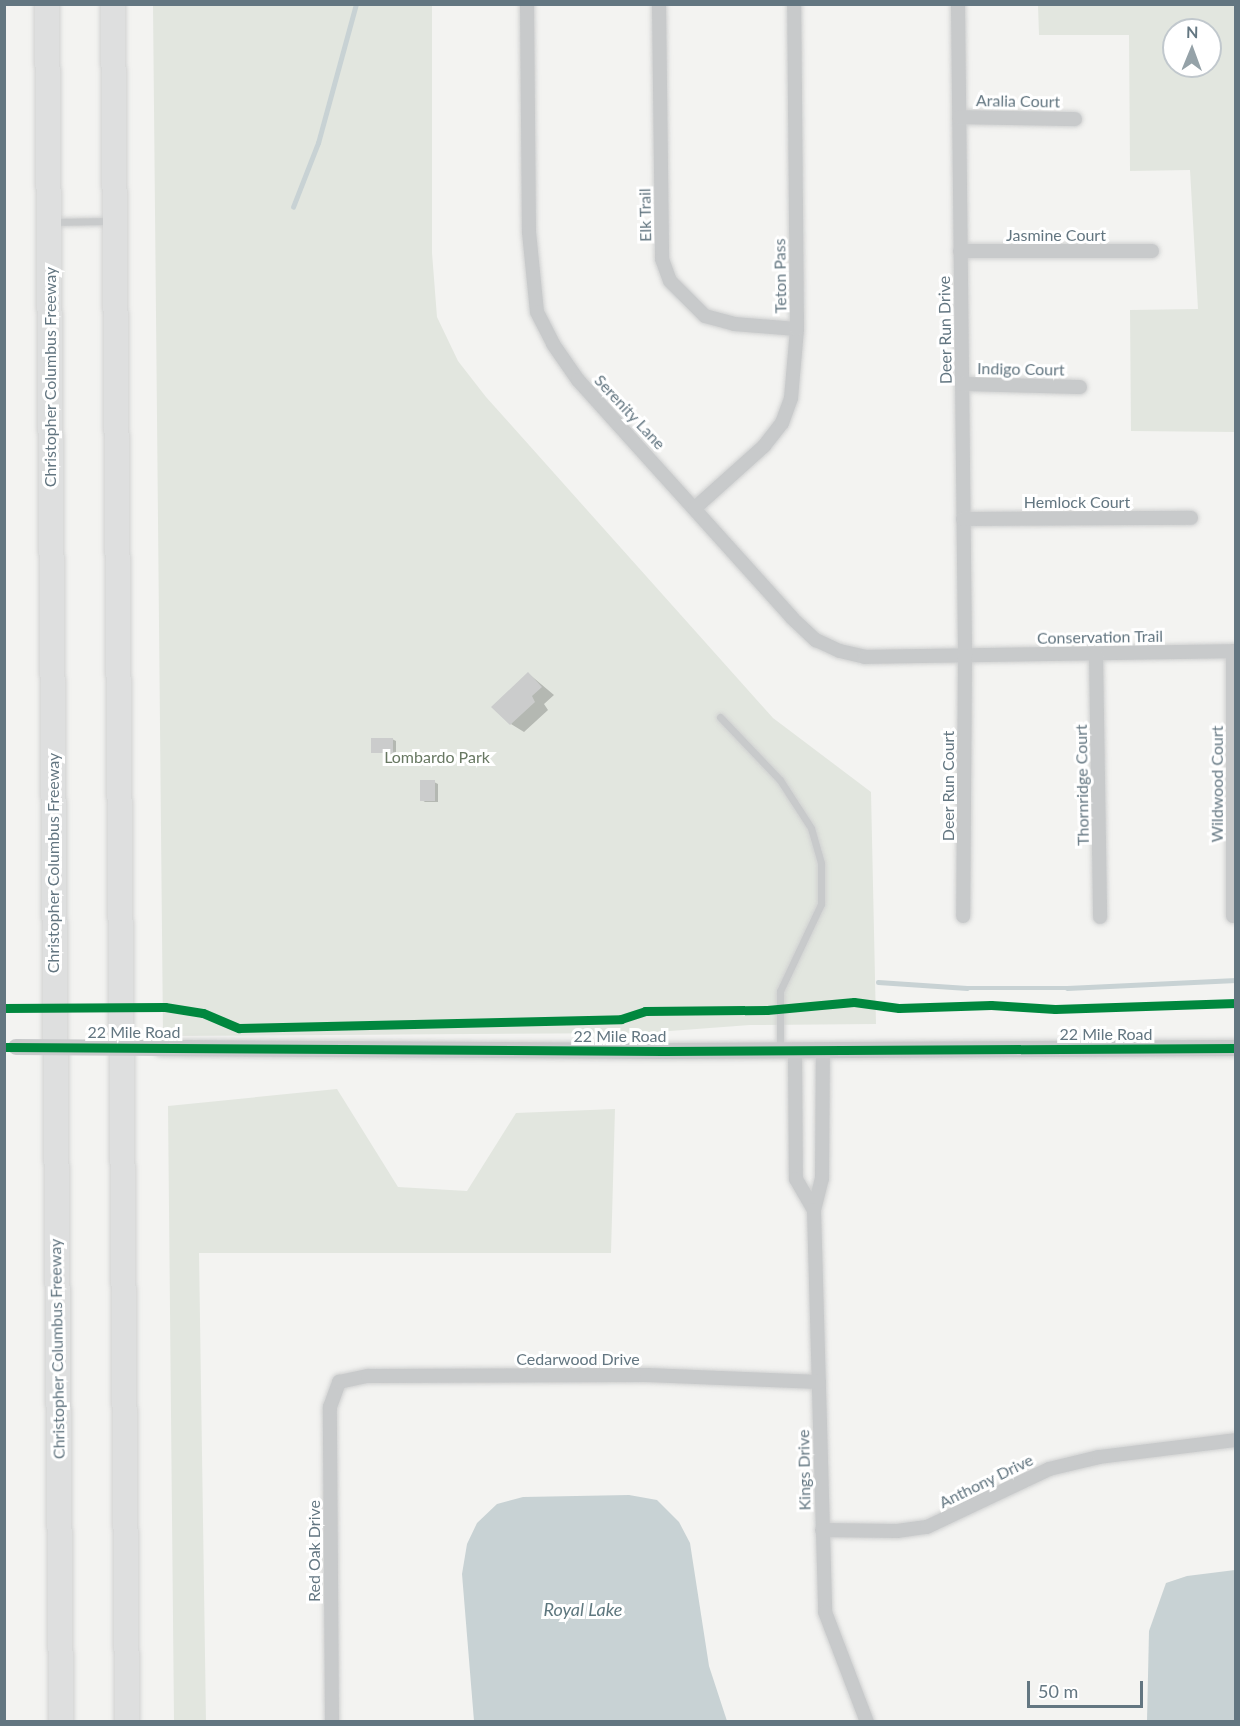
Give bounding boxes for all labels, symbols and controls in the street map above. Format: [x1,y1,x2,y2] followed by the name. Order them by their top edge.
[1162,18,1222,78] north arrow
[1186,22,1199,41] text: N
[976,91,1060,111] street label: Aralia Court
[635,188,655,242] street label: Elk Trail
[1006,225,1106,245] street label: Jasmine Court
[770,238,790,314] street label: Teton Pass
[40,267,60,487] street label: Christopher Columbus Freeway
[934,276,956,384] street label: Deer Run Drive
[977,359,1065,379] street label: Indigo Court
[590,371,670,453] street label: Serenity Lane
[1024,492,1130,512] street label: Hemlock Court
[1037,626,1163,648] street label: Conservation Trail
[1071,724,1093,846] street label: Thornridge Court
[1207,726,1227,842] street label: Wildwood Court
[938,731,958,841] street label: Deer Run Court
[384,747,490,767] park label: Lombardo Park
[43,753,63,973] street label: Christopher Columbus Freeway
[87,1022,181,1042] street label: 22 Mile Road
[1059,1024,1153,1044] street label: 22 Mile Road
[573,1026,667,1046] street label: 22 Mile Road
[45,1238,69,1460] street label: Christopher Columbus Freeway
[516,1349,640,1369] street label: Cedarwood Drive
[794,1429,814,1511] street label: Kings Drive
[936,1450,1036,1512] street label: Anthony Drive
[304,1500,324,1602] street label: Red Oak Drive
[544,1598,622,1620] water label: Royal Lake
[1030,1669,1146,1707] scale bar
[1038,1680,1078,1702] text: 50 m

